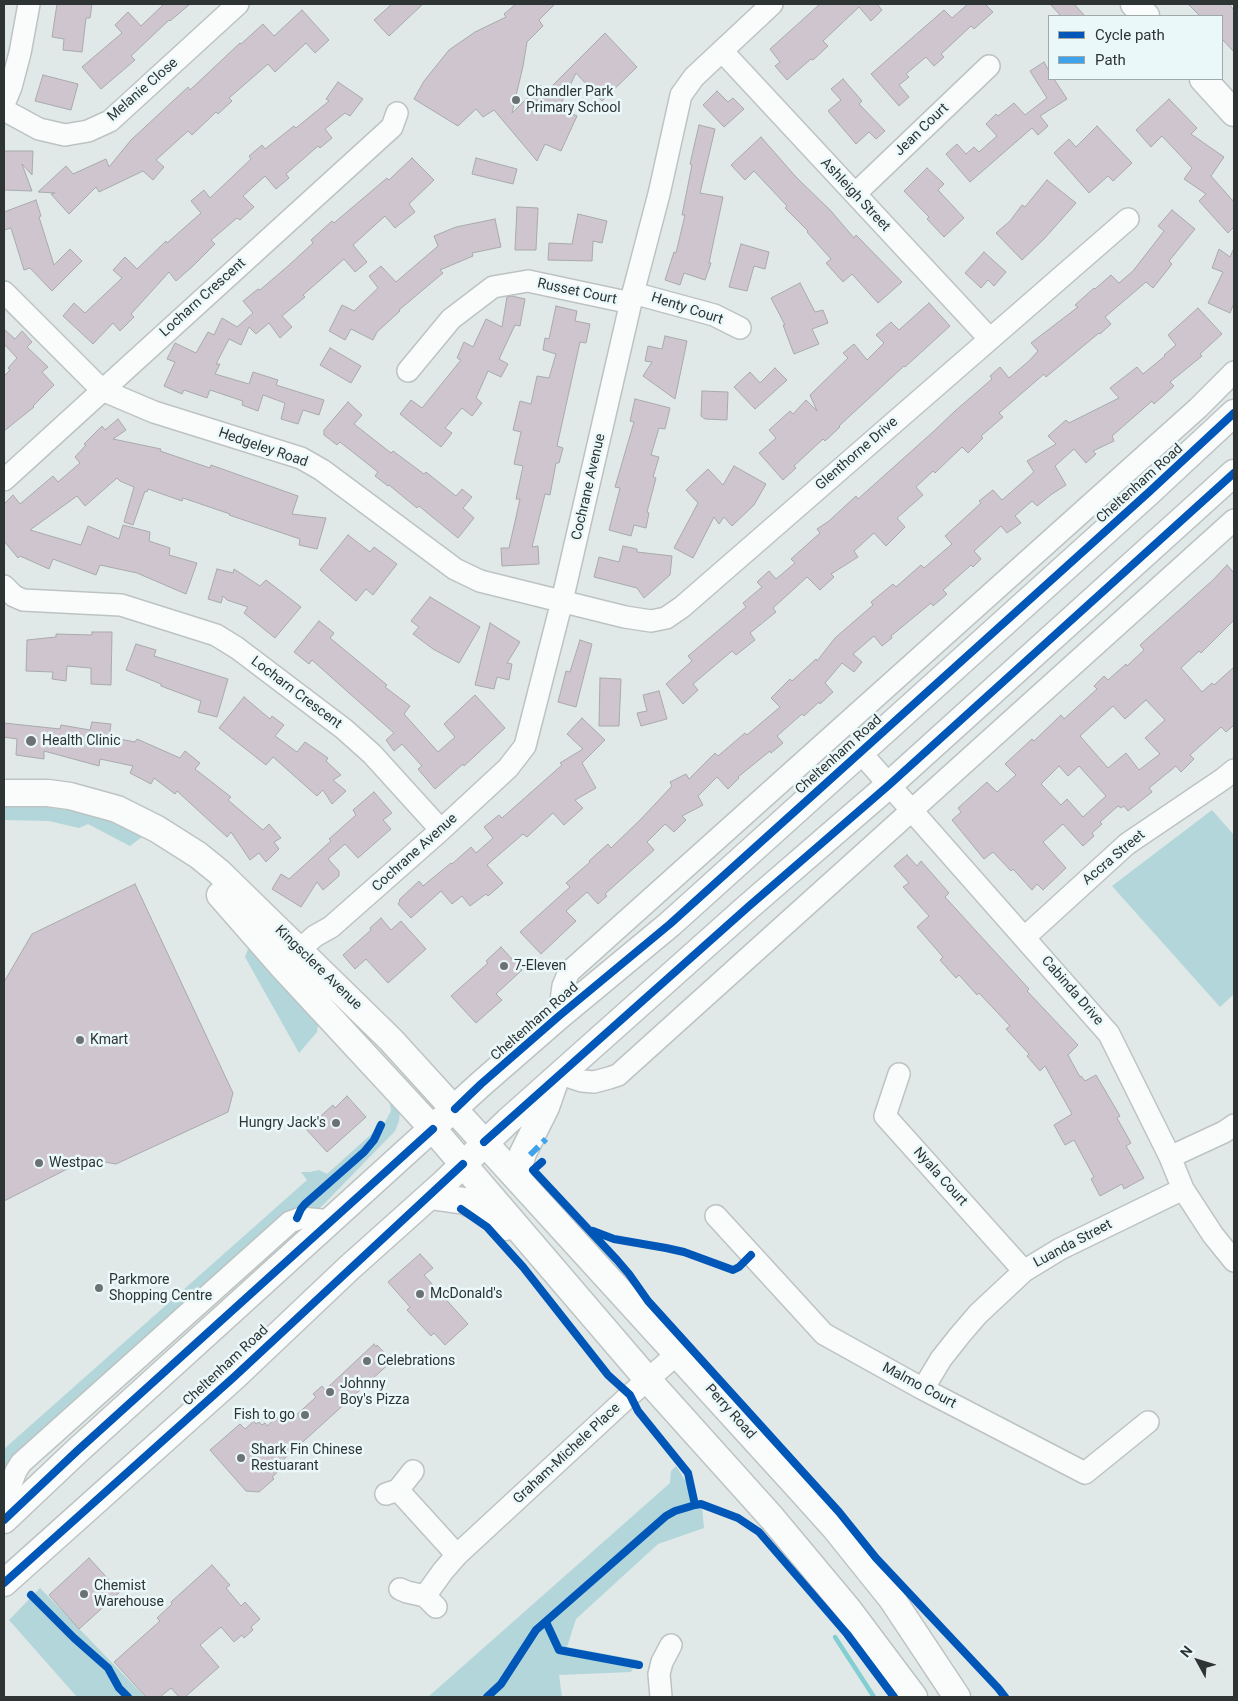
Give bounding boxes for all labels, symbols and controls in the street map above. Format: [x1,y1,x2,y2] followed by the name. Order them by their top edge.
[1048,15,1223,80] legend
[1095,26,1165,44] text: Cycle path
[1095,51,1126,69] text: Path
[104,55,182,125] street label: Melanie Close
[526,84,621,116] place label: Chandler Park Primary School
[510,94,522,106] marker: Chandler Park Primary School
[892,100,952,160] street label: Jean Court
[817,155,893,235] street label: Ashleigh Street
[157,255,249,341] street label: Locharn Crescent
[536,275,618,309] street label: Russet Court
[649,290,725,328] street label: Henty Court
[813,414,901,494] street label: Glenthorne Drive
[216,425,310,471] street label: Hedgeley Road
[569,432,609,542] street label: Cochrane Avenue
[1093,441,1187,527] street label: Cheltenham Road
[247,653,345,733] street label: Locharn Crescent
[792,712,886,798] street label: Cheltenham Road
[42,733,121,749] place label: Health Clinic
[24,734,38,748] marker: Health Clinic
[369,810,461,896] street label: Cochrane Avenue
[1079,827,1149,889] street label: Accra Street
[271,922,365,1014] street label: Kingsclere Avenue
[1037,953,1107,1029] street label: Cabinda Drive
[514,958,566,974] place label: 7-Eleven
[498,960,510,972] marker: 7-Eleven
[488,979,582,1065] street label: Cheltenham Road
[90,1032,128,1048] place label: Kmart
[74,1034,86,1046] marker: Kmart
[239,1115,326,1131] place label: Hungry Jack's
[330,1117,342,1129] marker: Hungry Jack's
[909,1144,971,1210] street label: Nyala Court
[49,1155,103,1171] place label: Westpac
[33,1157,45,1169] marker: Westpac
[1031,1216,1115,1272] street label: Luanda Street
[109,1272,212,1304] place label: Parkmore Shopping Centre
[93,1282,105,1294] marker: Parkmore Shopping Centre
[430,1286,502,1302] place label: McDonald's
[414,1288,426,1300] marker: McDonald's
[180,1322,272,1410] street label: Cheltenham Road
[377,1353,455,1369] place label: Celebrations
[361,1355,373,1367] marker: Celebrations
[879,1359,959,1413] street label: Malmo Court
[340,1376,410,1408] place label: Johnny Boy's Pizza
[701,1381,759,1443] street label: Perry Road
[324,1386,336,1398] marker: Johnny Boy's Pizza
[510,1400,624,1508] street label: Graham-Michele Place
[234,1407,295,1423] place label: Fish to go
[299,1409,311,1421] marker: Fish to go
[251,1442,362,1474] place label: Shark Fin Chinese Restuarant
[235,1452,247,1464] marker: Shark Fin Chinese Restuarant
[94,1578,164,1610] place label: Chemist Warehouse
[78,1588,90,1600] marker: Chemist Warehouse
[1173,1636,1223,1686] north arrow
[1177,1643,1196,1660] text: N

